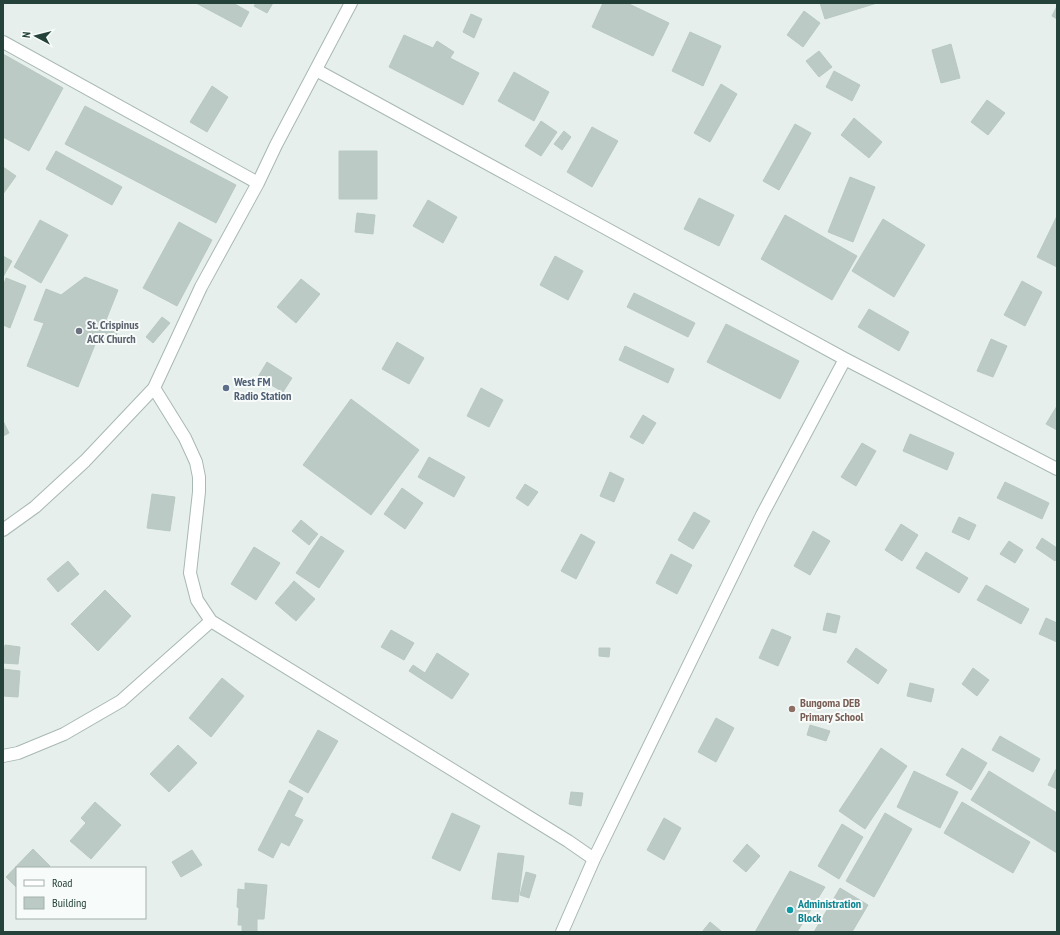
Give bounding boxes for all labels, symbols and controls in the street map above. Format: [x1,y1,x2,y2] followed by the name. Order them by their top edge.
[16,16,56,56] north arrow
[19,31,33,39] text: N
[86,317,139,346] place label: St. Crispinus ACK Church
[74,326,84,336] marker: St. Crispinus ACK Church
[233,374,291,403] place label: West FM Radio Station
[221,383,231,393] marker: West FM Radio Station
[800,695,864,724] place label: Bungoma DEB Primary School
[787,704,797,714] marker: Bungoma DEB Primary School
[16,867,146,919] legend
[52,875,72,890] text: Road
[52,895,87,910] text: Building
[797,896,861,925] place label: Administration Block
[785,905,795,915] marker: Administration Block

